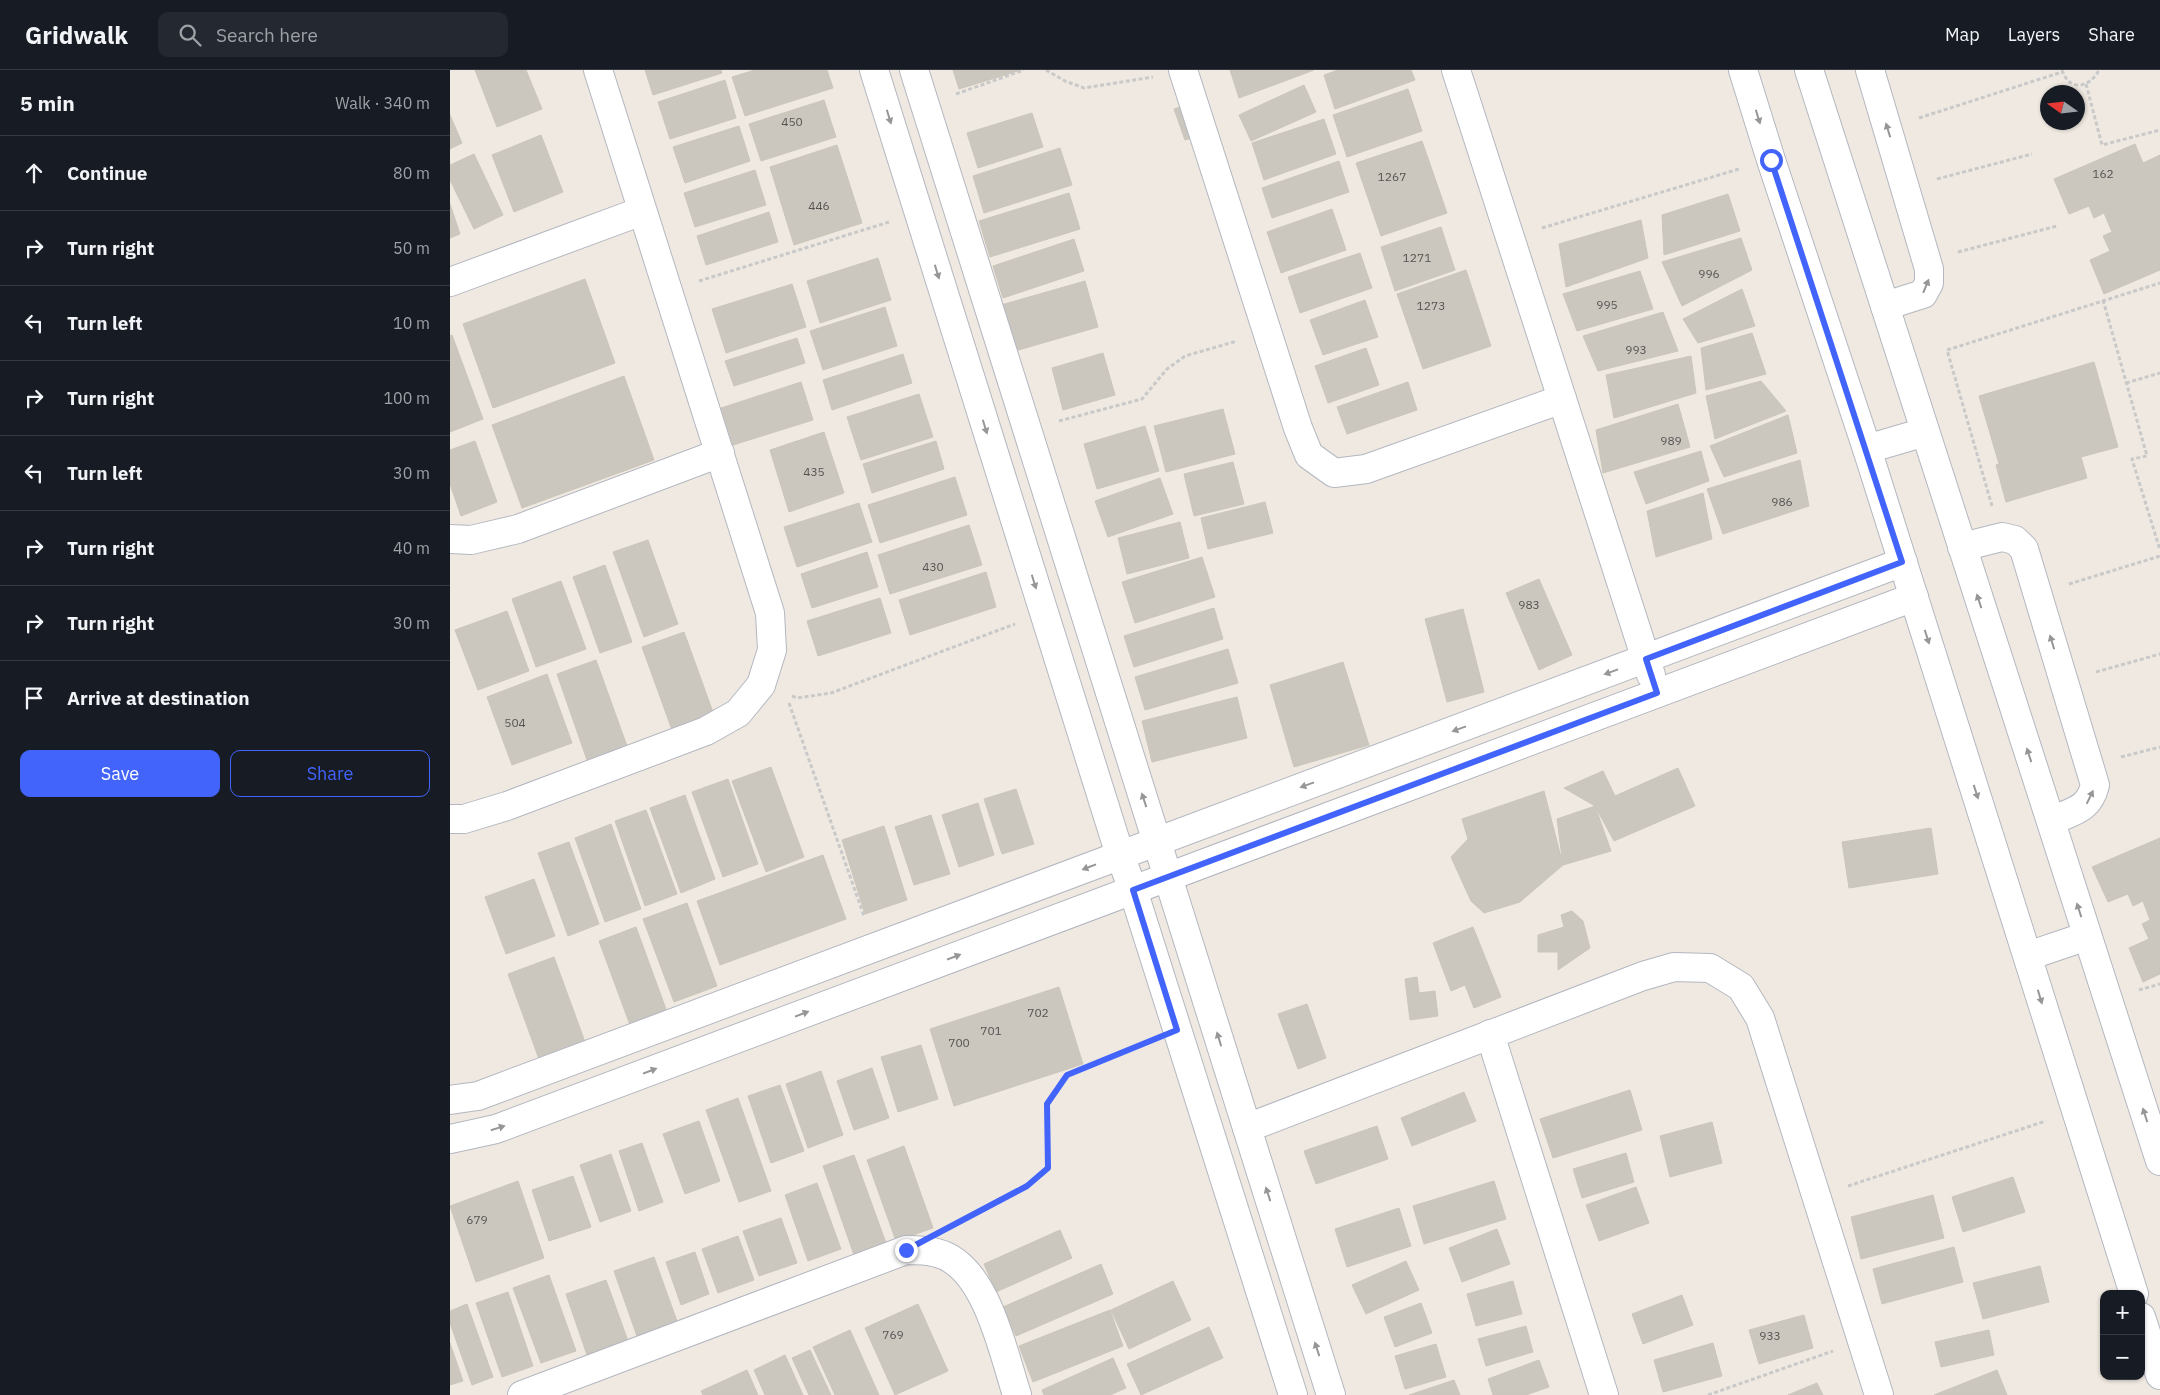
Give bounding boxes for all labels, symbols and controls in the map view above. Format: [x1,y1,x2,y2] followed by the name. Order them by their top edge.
[158,12,508,57] search box
[25,19,128,51] text: Gridwalk
[176,21,204,49] icon: search
[216,23,318,47] text: Search here
[1945,23,1980,46] text: Map
[2008,23,2060,46] text: Layers
[2088,23,2135,46] text: Share
[2040,85,2085,130] north arrow
[20,89,75,117] text: 5 min
[335,93,430,113] text: Walk · 340 m
[885,109,893,124] one-way arrow
[1754,109,1762,124] one-way arrow
[781,114,803,129] house number: 450
[1883,123,1891,138] one-way arrow
[1760,149,1783,172] route start
[20,159,48,187] icon: ahead
[67,161,147,185] text: Continue
[393,163,430,183] text: 80 m
[2092,166,2114,181] house number: 162
[1378,169,1406,184] house number: 1267
[808,198,830,213] house number: 446
[20,234,48,262] icon: right
[67,236,154,260] text: Turn right
[393,238,430,258] text: 50 m
[1403,250,1431,265] house number: 1271
[934,264,941,279] one-way arrow
[1698,266,1720,281] house number: 996
[1922,278,1930,293] one-way arrow
[1596,297,1618,312] house number: 995
[1417,298,1445,313] house number: 1273
[20,309,48,337] icon: left
[67,311,143,335] text: Turn left
[393,313,430,333] text: 10 m
[1625,342,1647,357] house number: 993
[20,384,48,412] icon: right
[67,386,154,410] text: Turn right
[383,388,430,408] text: 100 m
[982,419,990,434] one-way arrow
[1660,433,1682,448] house number: 989
[20,459,48,487] icon: left
[67,461,143,485] text: Turn left
[393,463,430,483] text: 30 m
[803,464,825,479] house number: 435
[1771,494,1793,509] house number: 986
[20,534,48,562] icon: right
[67,536,154,560] text: Turn right
[393,538,430,558] text: 40 m
[922,559,944,574] house number: 430
[1030,575,1038,590] one-way arrow
[1975,593,1983,608] one-way arrow
[1518,597,1540,612] house number: 983
[20,609,48,637] icon: right
[67,611,154,635] text: Turn right
[393,613,430,633] text: 30 m
[1923,630,1931,645] one-way arrow
[2047,634,2055,649] one-way arrow
[1604,669,1619,676] one-way arrow
[20,684,48,712] icon: arrive
[67,686,250,710] text: Arrive at destination
[504,715,526,730] house number: 504
[1451,725,1466,733] one-way arrow
[2025,748,2033,763] one-way arrow
[20,750,220,797] button: Save
[230,750,430,797] button: Share
[1299,781,1314,789] one-way arrow
[1973,785,1980,800] one-way arrow
[2086,789,2095,804] one-way arrow
[1140,792,1148,807] one-way arrow
[1081,863,1096,871] one-way arrow
[2075,902,2083,917] one-way arrow
[947,953,962,961] one-way arrow
[2037,990,2045,1005] one-way arrow
[1027,1005,1049,1020] house number: 702
[795,1010,810,1018] one-way arrow
[980,1023,1002,1038] house number: 701
[1215,1031,1222,1046] one-way arrow
[948,1035,970,1050] house number: 700
[643,1067,658,1075] one-way arrow
[2141,1107,2148,1122] one-way arrow
[490,1124,505,1131] one-way arrow
[1263,1186,1271,1201] one-way arrow
[466,1212,488,1227] house number: 679
[895,1239,918,1262] route end
[2100,1290,2145,1380] map controls
[2100,1290,2145,1335] button: +
[882,1327,904,1342] house number: 769
[1759,1328,1781,1343] house number: 933
[2100,1335,2145,1380] button: −
[1312,1341,1320,1356] one-way arrow

